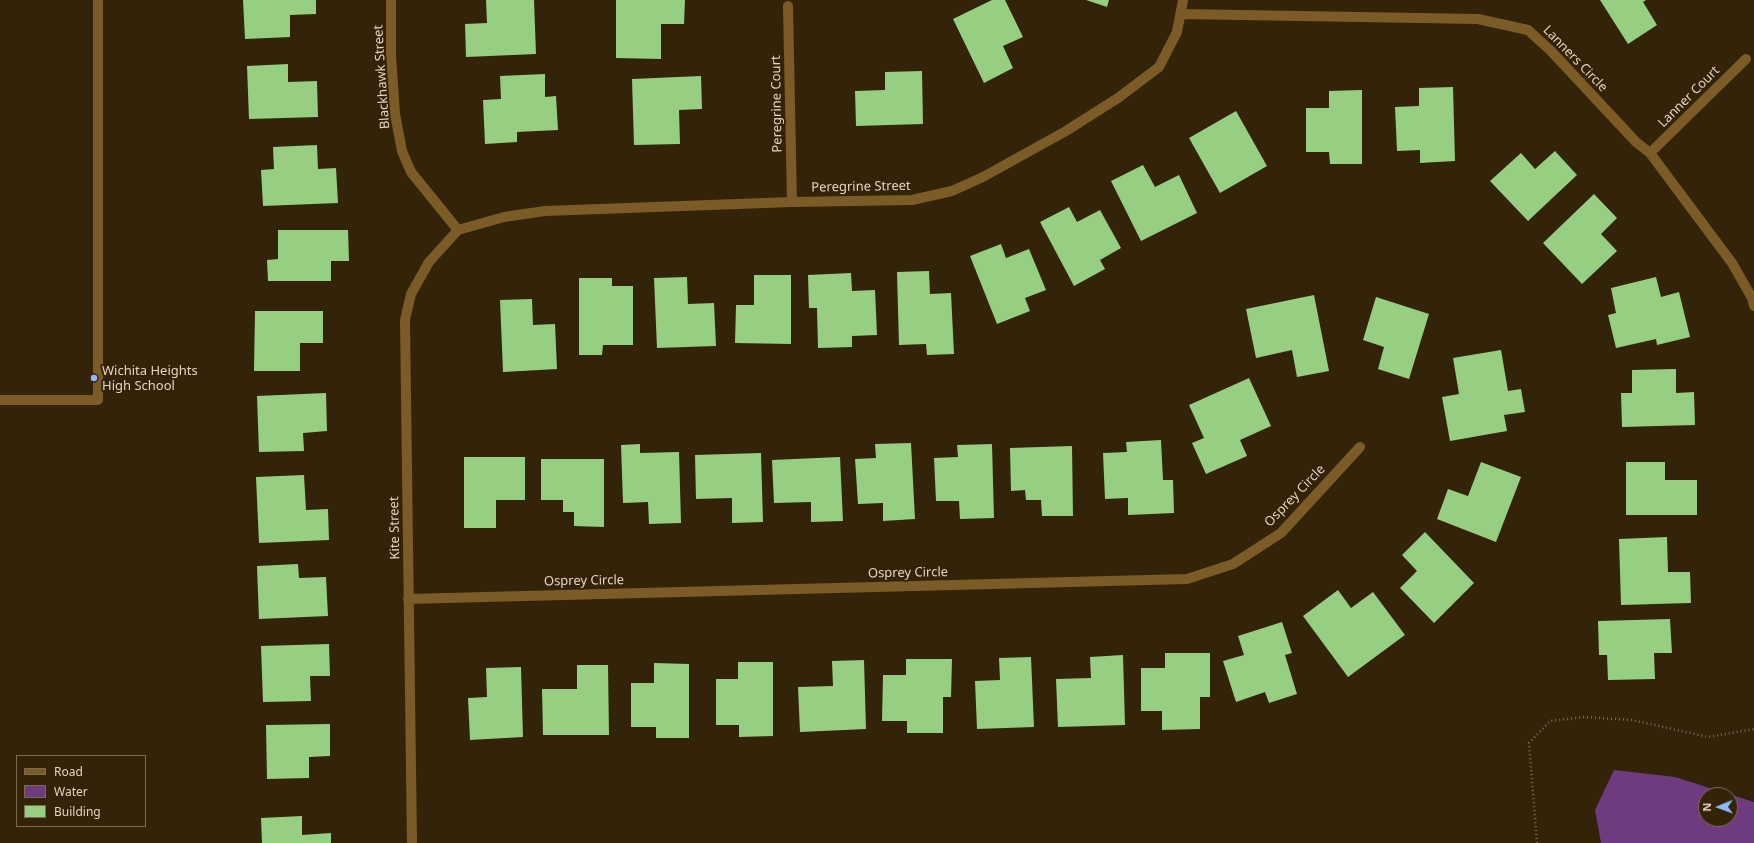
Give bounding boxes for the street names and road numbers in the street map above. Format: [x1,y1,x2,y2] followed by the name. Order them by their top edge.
[1539,23,1611,95] street label: Lanners Circle
[371,24,393,130] street label: Blackhawk Street
[768,55,786,153] street label: Peregrine Court
[1655,63,1723,131] street label: Lanner Court
[811,178,911,196] street label: Peregrine Street
[1262,462,1328,530] street label: Osprey Circle
[387,496,403,560] street label: Kite Street
[868,565,948,581] street label: Osprey Circle
[544,573,624,589] street label: Osprey Circle

